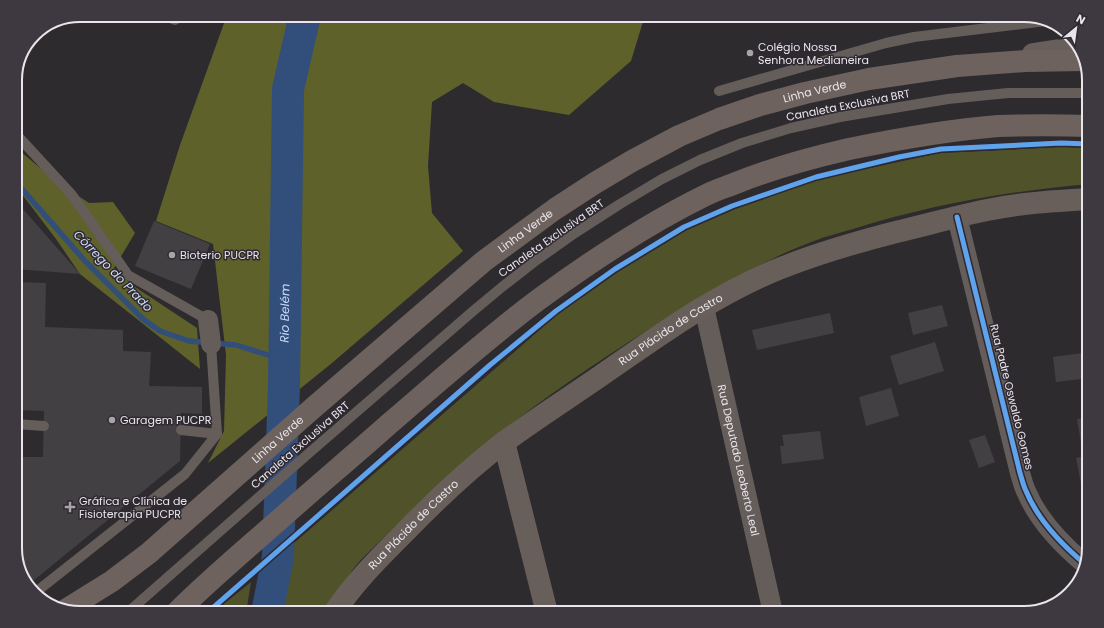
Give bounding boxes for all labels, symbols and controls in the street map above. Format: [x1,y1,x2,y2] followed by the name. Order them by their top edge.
[1056,8,1096,48] north arrow
[1073,10,1088,28] text: N
[758,39,869,68] place label: Colégio Nossa Senhora Medianeira
[745,48,755,58] marker: Colégio Nossa Senhora Medianeira
[781,76,848,107] street label: Linha Verde
[785,85,911,125] street label: Canaleta Exclusiva BRT
[495,195,607,281] street label: Canaleta Exclusiva BRT
[495,205,556,256] street label: Linha Verde
[70,226,157,315] water label: Córrego do Prado
[180,247,260,263] place label: Bioterio PUCPR
[167,250,177,260] marker: Bioterio PUCPR
[276,284,293,343] water label: Rio Belém
[615,289,726,369] street label: Rua Plácido de Castro
[986,322,1038,472] street label: Rua Padre Oswaldo Gomes
[714,383,763,537] street label: Rua Deputado Leoberto Leal
[247,398,353,492] street label: Canaleta Exclusiva BRT
[120,412,212,428] place label: Garagem PUCPR
[248,412,307,467] street label: Linha Verde
[107,415,117,425] marker: Garagem PUCPR
[364,476,462,573] street label: Rua Plácido de Castro
[79,493,187,522] place label: Gráfica e Clínica de Fisioterapia PUCPR
[64,501,76,513] marker: Gráfica e Clínica de Fisioterapia PUCPR

